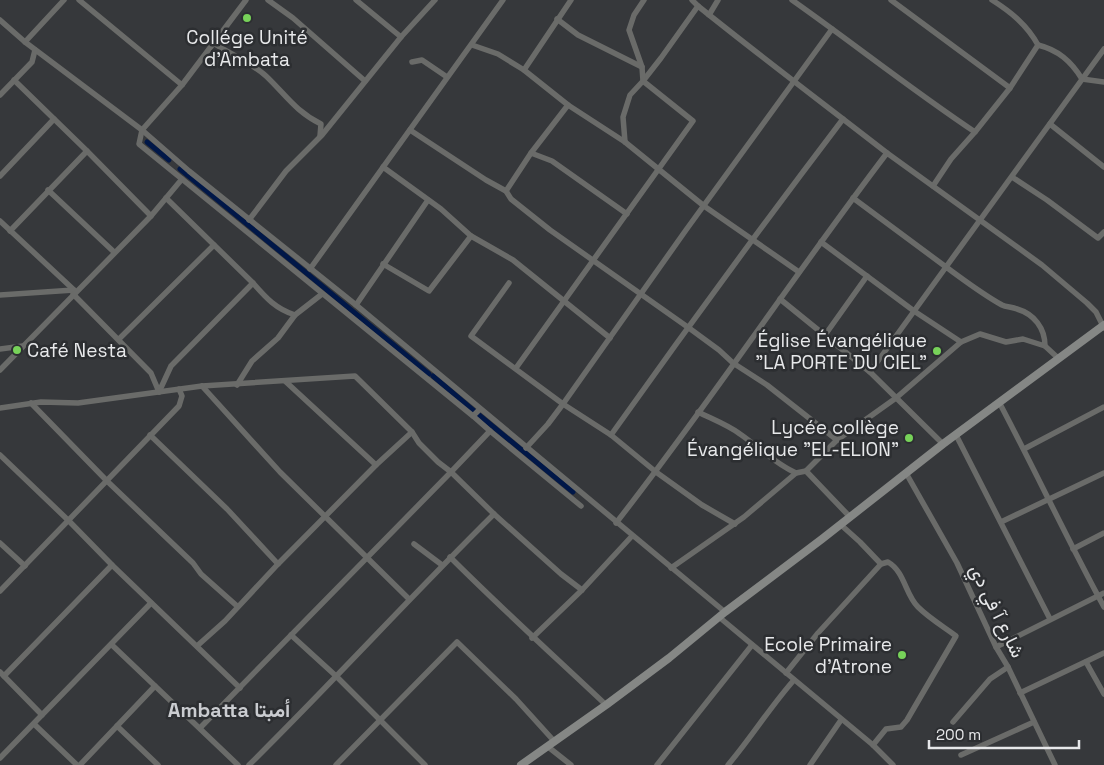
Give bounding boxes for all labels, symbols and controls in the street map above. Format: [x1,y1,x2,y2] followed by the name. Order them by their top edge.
[241,12,253,24] marker: Collége Unité d'Ambata
[186,25,308,72] place label: Collége Unité d'Ambata
[755,328,927,375] place label: Église Évangélique "LA PORTE DU CIEL"
[27,338,127,363] place label: Café Nesta
[11,344,23,356] marker: Café Nesta
[931,345,943,357] marker: Église Évangélique "LA PORTE DU CIEL"
[687,415,899,462] place label: Lycée collège Évangélique "EL-ELION"
[903,432,915,444] marker: Lycée collège Évangélique "EL-ELION"
[961,560,1030,663] street label: شارع آ في دي
[764,632,892,679] place label: Ecole Primaire d'Atrone
[896,649,908,661] marker: Ecole Primaire d'Atrone
[168,697,290,723] district label: Ambatta أمبتا
[929,718,1079,750] scale bar
[936,725,981,744] text: 200 m

